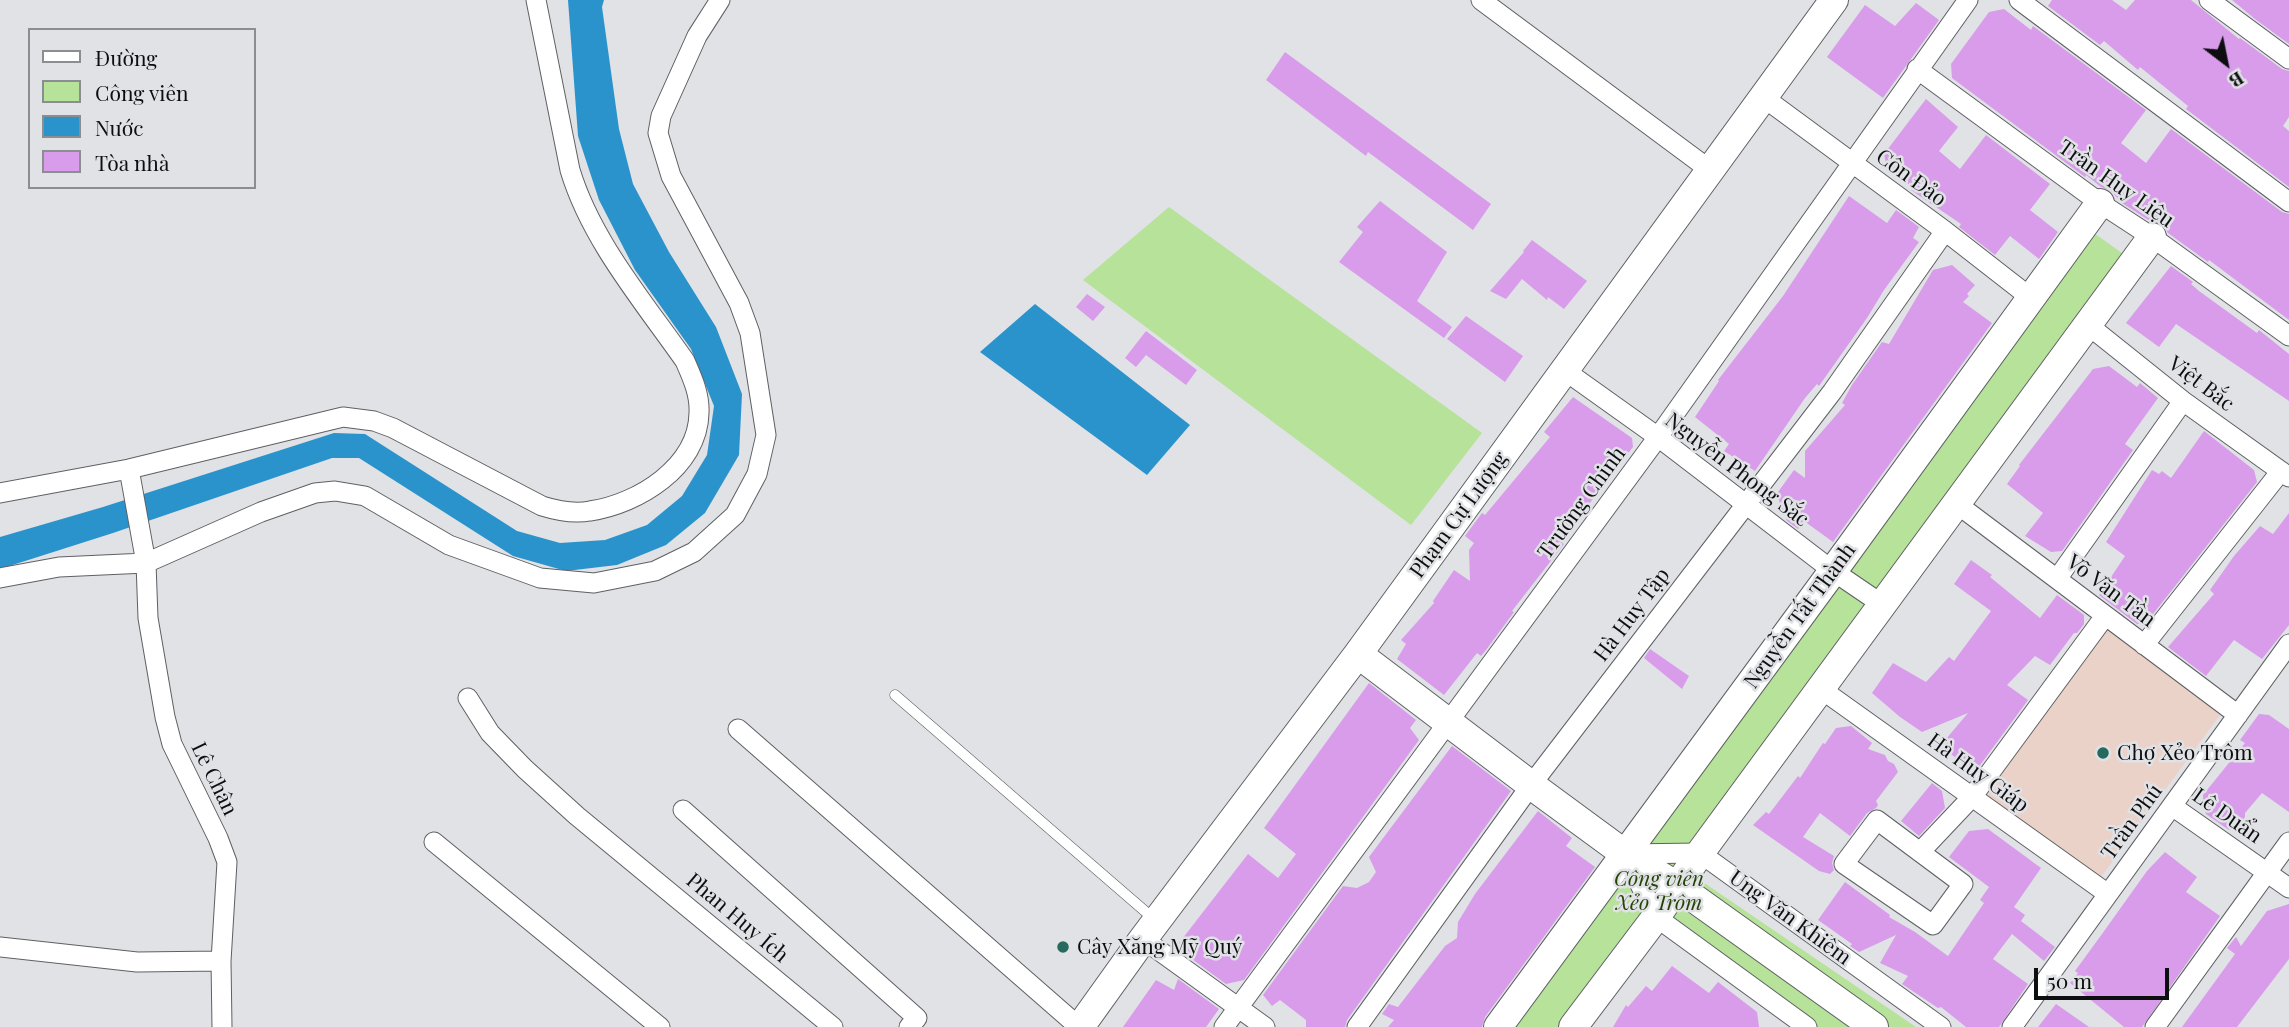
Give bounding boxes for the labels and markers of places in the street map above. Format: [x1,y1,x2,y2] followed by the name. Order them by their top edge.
[2117,740,2253,766] place label: Chợ Xẻo Trôm
[2095,745,2111,761] marker: Chợ Xẻo Trôm
[1077,934,1242,960] place label: Cây Xăng Mỹ Quý
[1055,939,1071,955] marker: Cây Xăng Mỹ Quý

